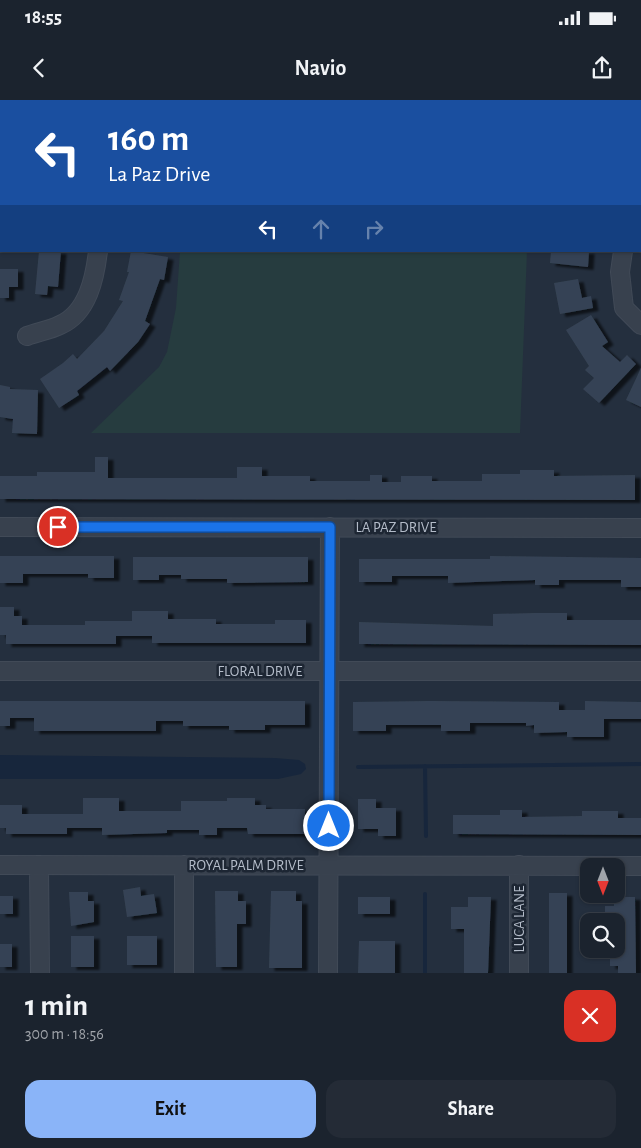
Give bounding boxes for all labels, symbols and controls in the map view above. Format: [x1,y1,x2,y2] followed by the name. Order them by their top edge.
[25,8,62,27] text: 18:55
[25,54,53,82] icon: back
[588,54,616,82] icon: share
[295,57,346,79] text: Navio
[25,120,90,185] icon: left
[108,122,189,157] text: 160 m
[108,163,210,185] text: La Paz Drive
[254,215,282,243] icon: left
[307,215,335,243] icon: ahead
[360,215,388,243] icon: right
[37,506,79,548] pin
[44,513,72,541] icon: arrive
[356,520,436,535] street label: LA PAZ DRIVE
[218,664,302,679] street label: FLORAL DRIVE
[302,799,354,851] position arrow
[188,858,304,873] street label: ROYAL PALM DRIVE
[580,858,625,902] north arrow
[580,858,625,958] map controls
[512,886,527,952] street label: LUCA LANE
[580,913,625,958] button: search
[564,990,616,1042] button: close
[25,991,88,1021] text: 1 min
[25,1026,104,1042] text: 300 m · 18:56
[25,1080,316,1138] button: Exit
[326,1080,616,1138] button: Share

